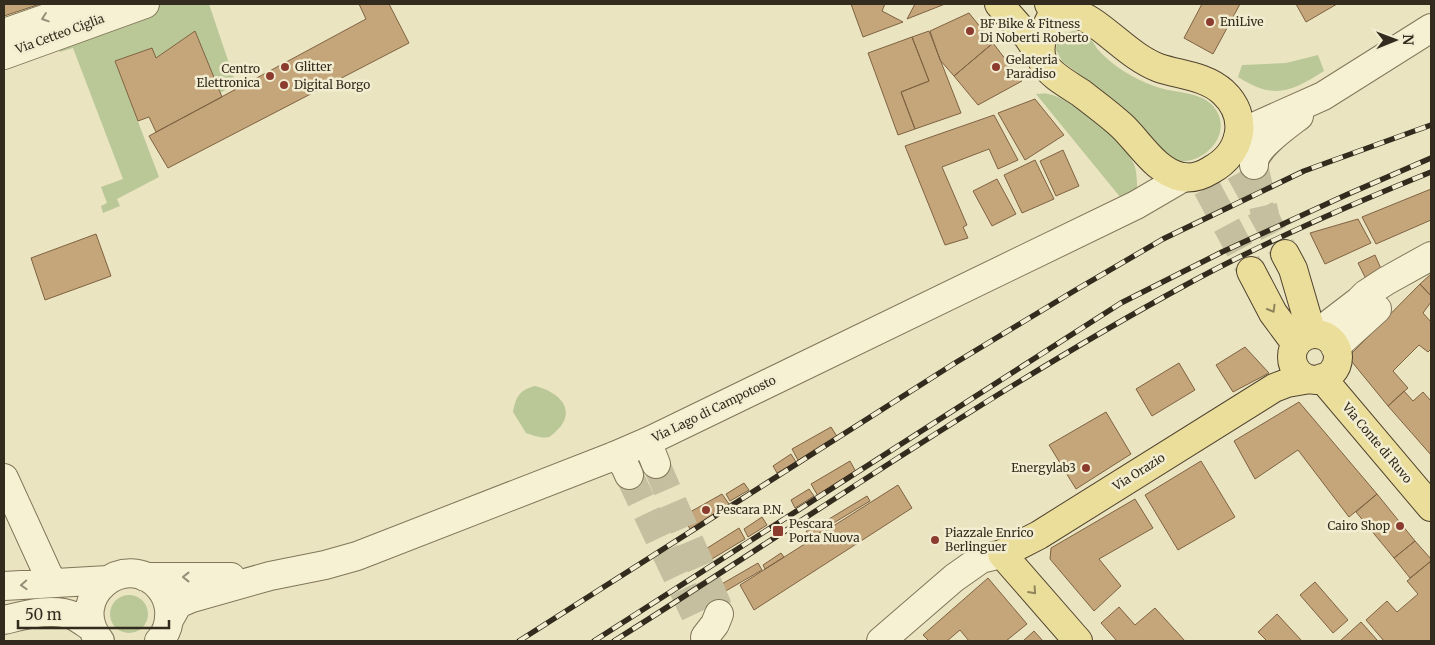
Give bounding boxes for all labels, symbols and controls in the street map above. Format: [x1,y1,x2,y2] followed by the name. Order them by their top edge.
[13,10,107,57] street label: Via Cetteo Ciglia
[42,12,50,22] one-way arrow
[1220,14,1263,29] place label: EniLive
[1370,15,1420,65] north arrow
[980,16,1089,45] place label: BF Bike & Fitness Di Noberti Roberto
[1204,16,1216,28] marker: EniLive
[964,25,976,37] marker: BF Bike & Fitness Di Noberti Roberto
[1399,34,1417,45] text: N
[1006,52,1058,81] place label: Gelateria Paradiso
[295,59,333,74] place label: Glitter
[196,61,261,90] place label: Centro Elettronica
[279,61,291,73] marker: Glitter
[990,61,1002,73] marker: Gelateria Paradiso
[264,70,276,82] marker: Centro Elettronica
[294,77,370,92] place label: Digital Borgo
[278,79,290,91] marker: Digital Borgo
[1265,303,1275,312] one-way arrow
[649,372,778,445] street label: Via Lago di Campotosto
[1339,399,1415,486] street label: Via Conte di Ruvo
[1109,450,1168,494] street label: Via Orazio
[1011,460,1076,475] place label: Energylab3
[1080,462,1092,474] marker: Energylab3
[716,502,784,517] place label: Pescara P.N.
[700,504,712,516] marker: Pescara P.N.
[789,516,860,545] place label: Pescara Porta Nuova
[1327,518,1390,533] place label: Cairo Shop
[1394,520,1406,532] marker: Cairo Shop
[771,524,785,538] marker: Pescara Porta Nuova
[945,525,1033,554] place label: Piazzale Enrico Berlinguer
[929,534,941,546] marker: Piazzale Enrico Berlinguer
[182,572,190,582] one-way arrow
[20,579,28,590] one-way arrow
[1028,585,1037,594] one-way arrow
[18,598,169,630] scale bar
[25,605,62,624] text: 50 m

